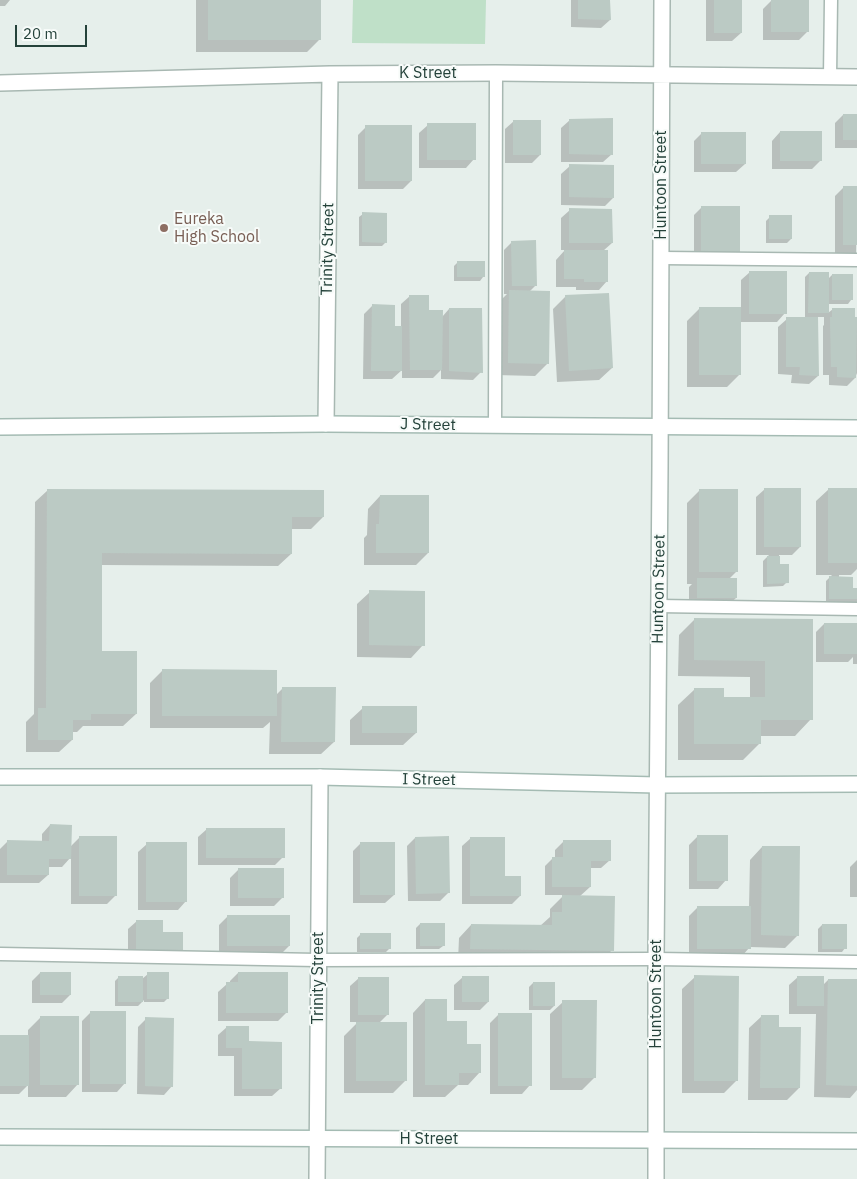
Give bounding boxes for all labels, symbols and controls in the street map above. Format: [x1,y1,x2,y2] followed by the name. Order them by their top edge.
[18,15,90,47] scale bar
[23,24,58,43] text: 20 m
[399,63,457,83] street label: K Street
[651,130,671,240] street label: Huntoon Street
[318,203,338,295] street label: Trinity Street
[174,209,259,247] place label: Eureka High School
[158,222,170,234] marker: Eureka High School
[400,415,456,435] street label: J Street
[648,534,670,644] street label: Huntoon Street
[402,770,456,790] street label: I Street
[308,932,328,1024] street label: Trinity Street
[646,939,666,1049] street label: Huntoon Street
[400,1129,458,1149] street label: H Street

